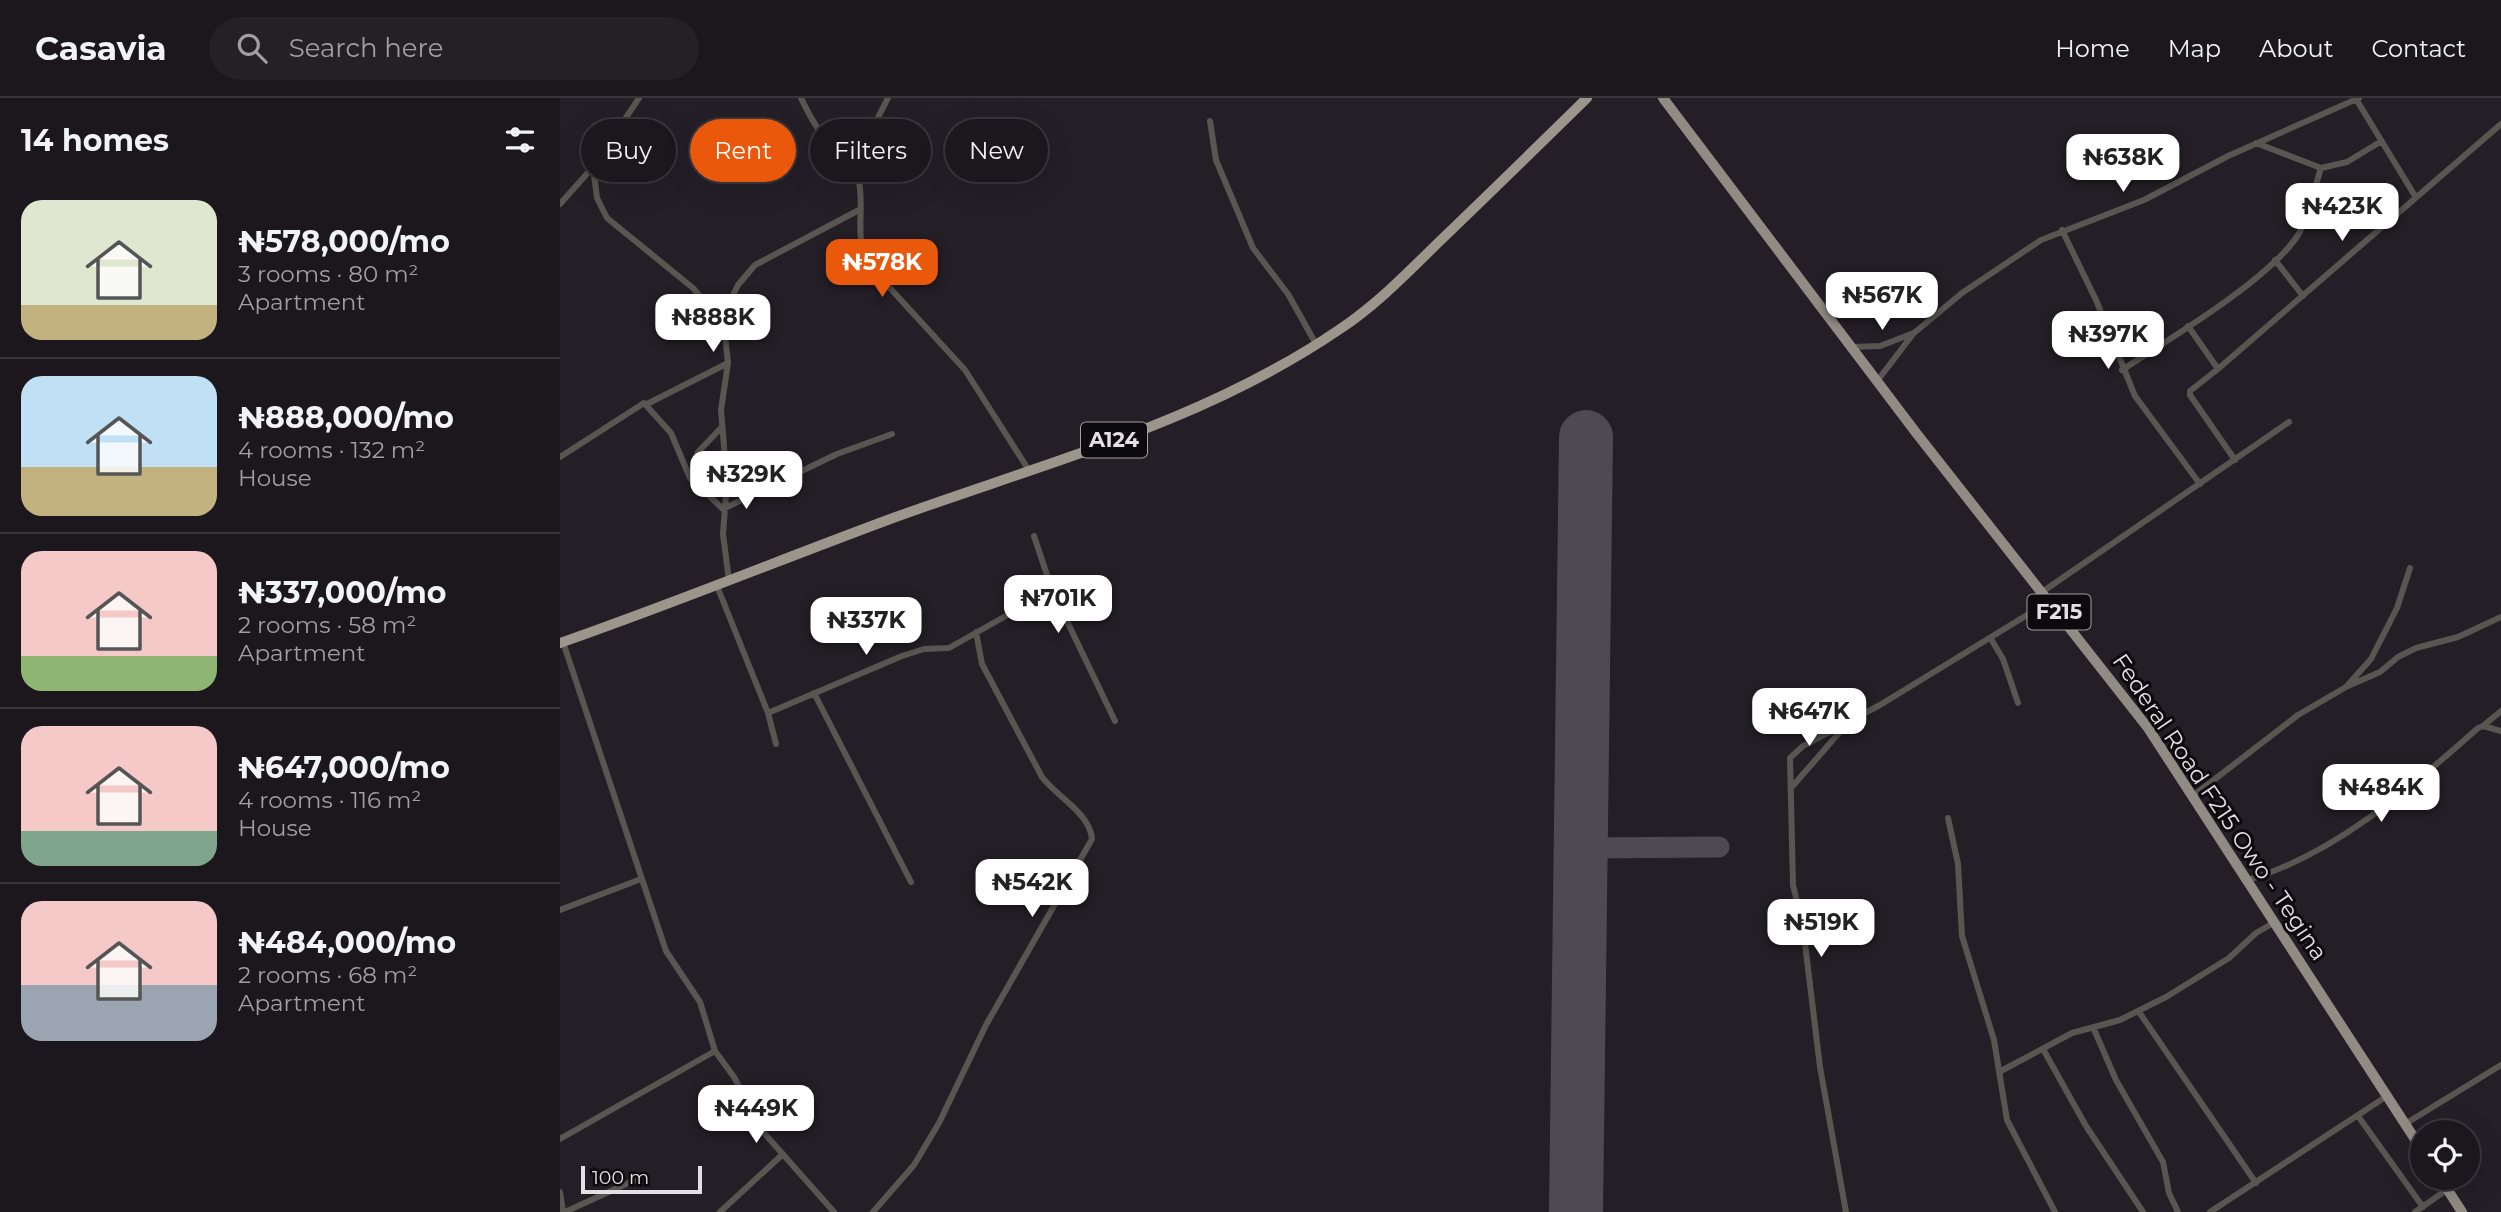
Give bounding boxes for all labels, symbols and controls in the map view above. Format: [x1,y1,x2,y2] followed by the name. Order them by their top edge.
[209,17,699,80] search box
[35,28,167,68] text: Casavia
[233,29,271,67] icon: search
[289,32,443,64] text: Search here
[2055,34,2130,63] text: Home
[2168,34,2221,63] text: Map
[2259,34,2333,63] text: About
[2371,34,2466,63] text: Contact
[581,119,676,182] chip: Buy
[690,119,796,182] chip: Rent
[810,119,931,182] chip: Filters
[945,119,1048,182] chip: New
[501,121,539,159] icon: filters
[21,122,169,159] text: 14 homes
[2074,134,2172,194] pin: ₦638K
[2082,143,2164,171] text: ₦638K
[2293,184,2391,243] pin: ₦423K
[2302,192,2382,220] text: ₦423K
[238,223,450,260] text: ₦578,000/mo
[77,228,161,312] icon: home
[833,240,931,299] pin: ₦578K
[842,248,922,276] text: ₦578K
[238,260,418,288] text: 3 rooms · 80 m²
[1833,272,1931,332] pin: ₦567K
[1842,281,1922,309] text: ₦567K
[238,288,366,316] text: Apartment
[664,294,762,354] pin: ₦888K
[671,303,755,331] text: ₦888K
[2059,312,2157,371] pin: ₦397K
[2068,320,2148,348] text: ₦397K
[238,399,454,436] text: ₦888,000/mo
[77,404,161,488] icon: home
[1081,422,1147,458] road number: A124
[238,436,425,464] text: 4 rooms · 132 m²
[697,452,795,511] pin: ₦329K
[706,460,786,488] text: ₦329K
[238,464,312,492] text: House
[238,574,446,611] text: ₦337,000/mo
[1009,575,1107,635] pin: ₦701K
[77,579,161,663] icon: home
[1020,584,1096,612] text: ₦701K
[2028,594,2090,630] road number: F215
[817,598,915,657] pin: ₦337K
[827,606,905,634] text: ₦337K
[238,611,416,639] text: 2 rooms · 58 m²
[238,639,366,667] text: Apartment
[2107,648,2333,966] street label: Federal Road F215 Owo - Tegina
[1760,688,1858,748] pin: ₦647K
[1768,697,1850,725] text: ₦647K
[238,749,450,786] text: ₦647,000/mo
[77,754,161,838] icon: home
[2332,764,2430,824] pin: ₦484K
[2339,773,2423,801] text: ₦484K
[238,786,421,814] text: 4 rooms · 116 m²
[238,814,312,842] text: House
[983,860,1081,919] pin: ₦542K
[992,868,1072,896] text: ₦542K
[1772,900,1870,959] pin: ₦519K
[1783,908,1859,936] text: ₦519K
[238,924,456,961] text: ₦484,000/mo
[77,929,161,1013] icon: home
[238,961,417,989] text: 2 rooms · 68 m²
[238,989,366,1017] text: Apartment
[707,1086,805,1145] pin: ₦449K
[714,1094,798,1122] text: ₦449K
[2410,1120,2480,1190] map controls
[2410,1120,2480,1190] button: locate
[581,1163,702,1195] scale bar
[592,1166,649,1189] text: 100 m

